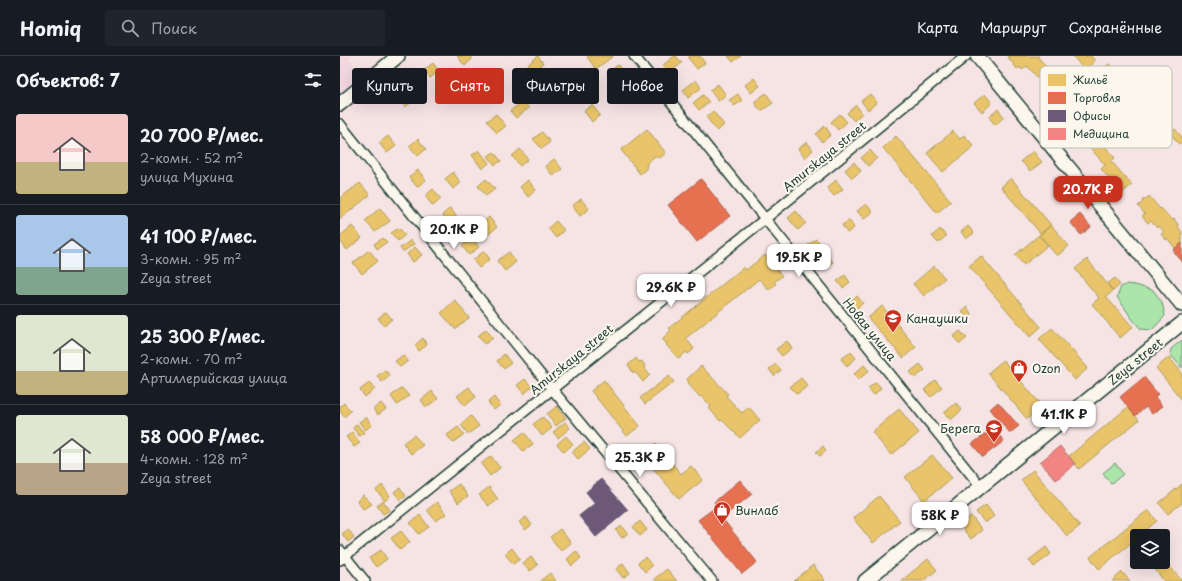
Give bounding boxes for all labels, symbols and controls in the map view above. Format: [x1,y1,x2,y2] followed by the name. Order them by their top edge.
[105,10,385,46] search box
[20,14,81,42] text: Homiq
[151,16,197,39] text: Поиск
[119,17,141,39] icon: search
[917,17,958,38] text: Карта
[980,17,1046,38] text: Маршрут
[1068,17,1162,38] text: Сохранённые
[1040,66,1172,148] legend
[16,67,119,93] text: Объектов: 7
[352,68,427,104] chip: Купить
[435,68,504,104] chip: Снять
[512,68,599,104] chip: Фильтры
[607,68,678,104] chip: Новое
[302,69,324,91] icon: filters
[1072,71,1108,88] text: Жильё
[1073,89,1121,106] text: Торговля
[1073,107,1111,124] text: Офисы
[778,117,870,195] street label: Amurskaya street
[140,122,263,148] text: 20 700 ₽/мес.
[1073,125,1129,142] text: Медицина
[48,130,96,178] icon: home
[140,148,243,167] text: 2-комн. · 52 m²
[140,167,234,186] text: улица Мухина
[1051,176,1125,210] pin: 20.7K ₽
[1062,179,1114,198] text: 20.7K ₽
[417,216,491,250] pin: 20.1K ₽
[429,219,479,238] text: 20.1K ₽
[140,223,257,249] text: 41 100 ₽/мес.
[48,231,96,279] icon: home
[762,244,836,278] pin: 19.5K ₽
[776,247,822,266] text: 19.5K ₽
[140,249,241,268] text: 3-комн. · 95 m²
[140,268,212,287] text: Zeya street
[634,274,708,308] pin: 29.6K ₽
[646,277,696,296] text: 29.6K ₽
[839,294,901,365] street label: Новая улица
[883,308,903,333] school or university icon: Канаушки
[906,309,968,327] place label: Канаушки
[525,320,617,398] street label: Amurskaya street
[140,323,265,349] text: 25 300 ₽/мес.
[48,331,96,379] icon: home
[1104,333,1166,389] street label: Zeya street
[140,349,243,368] text: 2-комн. · 70 m²
[1009,358,1029,383] shop icon: Ozon
[1032,359,1061,377] place label: Ozon
[140,368,287,387] text: Артиллерийская улица
[1027,401,1101,435] pin: 41.1K ₽
[1041,404,1087,423] text: 41.1K ₽
[984,418,1004,443] school or university icon: Берега
[940,419,982,437] place label: Берега
[140,423,265,449] text: 58 000 ₽/мес.
[48,431,96,479] icon: home
[603,444,677,478] pin: 25.3K ₽
[615,447,665,466] text: 25.3K ₽
[140,449,248,468] text: 4-комн. · 128 m²
[140,468,212,487] text: Zeya street
[712,500,732,525] shop icon: Винлаб
[735,501,778,519] place label: Винлаб
[912,502,968,536] pin: 58K ₽
[921,505,959,524] text: 58K ₽
[1130,529,1170,569] map controls
[1130,529,1170,569] button: layers

